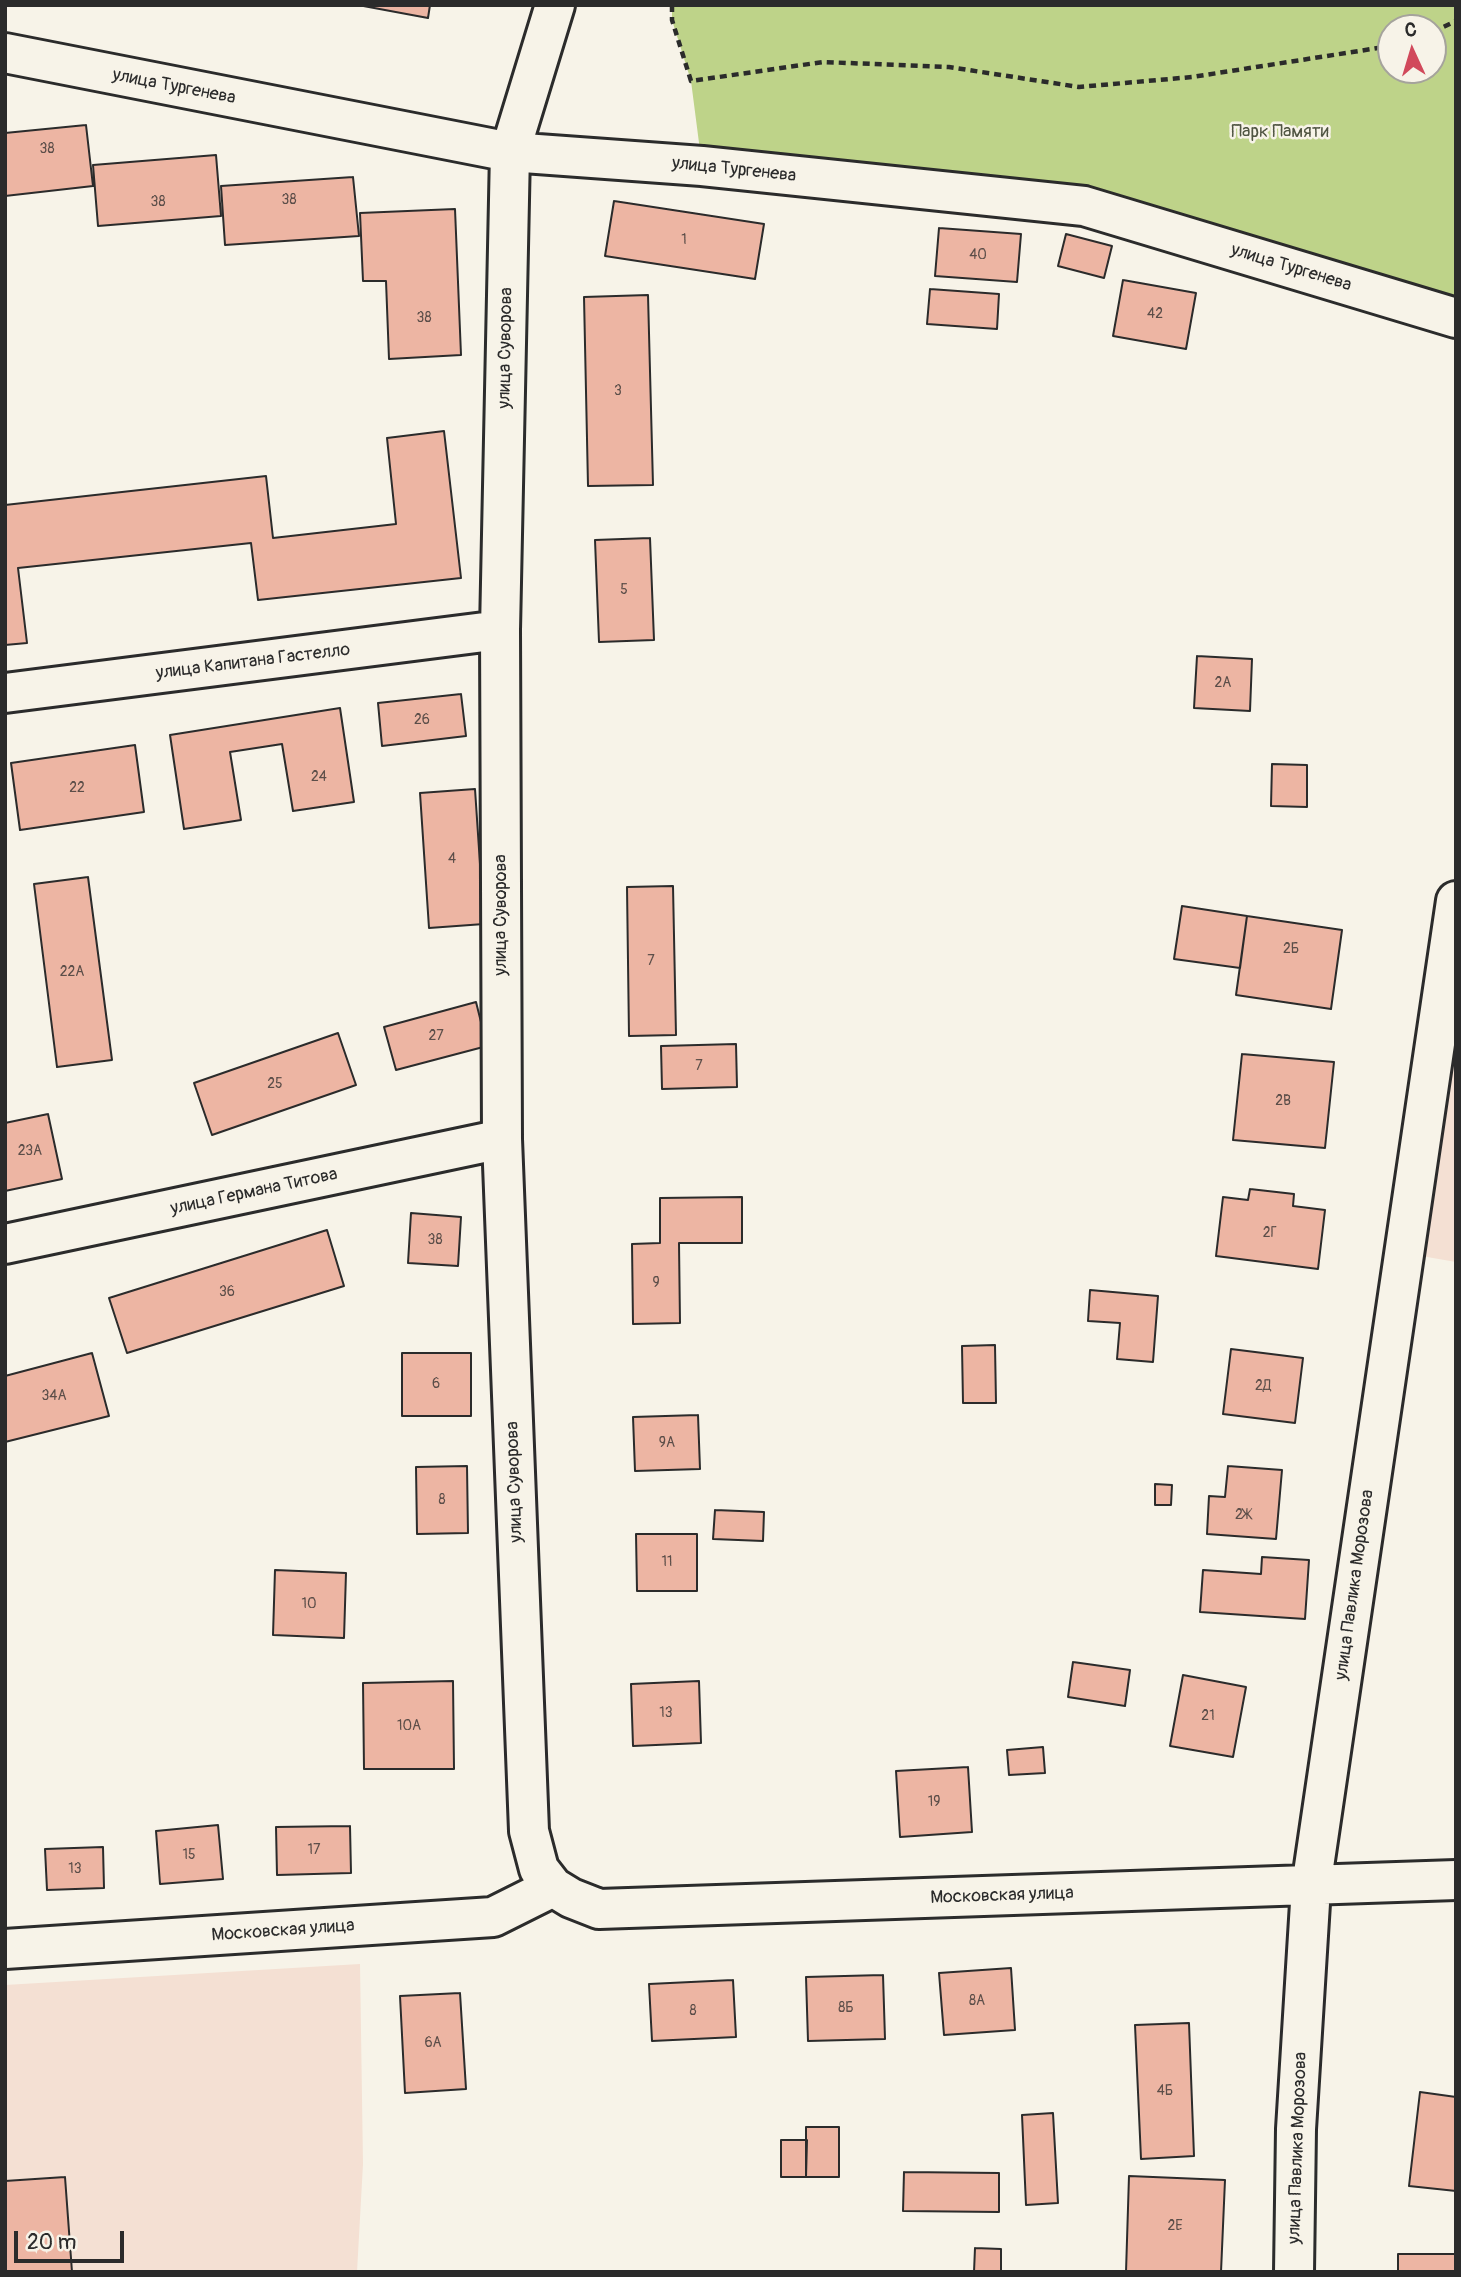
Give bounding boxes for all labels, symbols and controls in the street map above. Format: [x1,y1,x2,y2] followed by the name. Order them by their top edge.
[1377,14,1447,84] north arrow
[1404,18,1417,42] text: С
[111,64,237,110] street label: улица Тургенева
[1231,121,1329,143] park label: Парк Памяти
[40,141,54,157] house number: 38
[671,153,797,187] street label: улица Тургенева
[282,192,296,208] house number: 38
[151,194,165,210] house number: 38
[681,232,687,248] house number: 1
[1228,239,1354,297] street label: улица Тургенева
[969,247,987,263] house number: 40
[494,287,518,409] street label: улица Суворова
[1147,306,1163,322] house number: 42
[417,310,431,326] house number: 38
[614,383,622,399] house number: 3
[620,582,628,598] house number: 5
[155,639,351,685] street label: улица Капитана Гастелло
[1215,675,1231,691] house number: 2А
[414,712,430,728] house number: 26
[311,769,327,785] house number: 24
[69,780,85,796] house number: 22
[448,851,456,867] house number: 4
[490,854,512,976] street label: улица Суворова
[1283,941,1299,957] house number: 2Б
[647,953,655,969] house number: 7
[60,964,84,980] house number: 22А
[428,1028,444,1044] house number: 27
[695,1058,703,1074] house number: 7
[267,1076,283,1092] house number: 25
[1275,1093,1291,1109] house number: 2В
[18,1143,42,1159] house number: 23А
[169,1164,339,1220] street label: улица Германа Титова
[1263,1225,1277,1241] house number: 2Г
[428,1232,442,1248] house number: 38
[652,1275,660,1291] house number: 9
[219,1284,235,1300] house number: 36
[432,1376,440,1392] house number: 6
[1255,1378,1271,1394] house number: 2Д
[41,1388,67,1404] house number: 34А
[502,1421,528,1543] street label: улица Суворова
[659,1435,675,1451] house number: 9А
[1331,1488,1379,1682] street label: улица Павлика Морозова
[438,1492,446,1508] house number: 8
[1235,1507,1251,1523] house number: 2Ж
[662,1554,672,1570] house number: 11
[301,1596,317,1612] house number: 10
[659,1705,673,1721] house number: 13
[1201,1708,1215,1724] house number: 21
[397,1718,421,1734] house number: 10А
[928,1794,940,1810] house number: 19
[308,1842,320,1858] house number: 17
[182,1847,196,1863] house number: 15
[68,1861,82,1877] house number: 13
[930,1883,1074,1909] street label: Московская улица
[211,1915,355,1947] street label: Московская улица
[969,1993,985,2009] house number: 8А
[838,2000,854,2016] house number: 8Б
[689,2003,697,2019] house number: 8
[424,2035,442,2051] house number: 6А
[1284,2052,1312,2244] street label: улица Павлика Морозова
[1157,2083,1173,2099] house number: 4Б
[18,2218,128,2262] scale bar
[1167,2218,1183,2234] house number: 2Е
[27,2229,76,2256] text: 20 m

